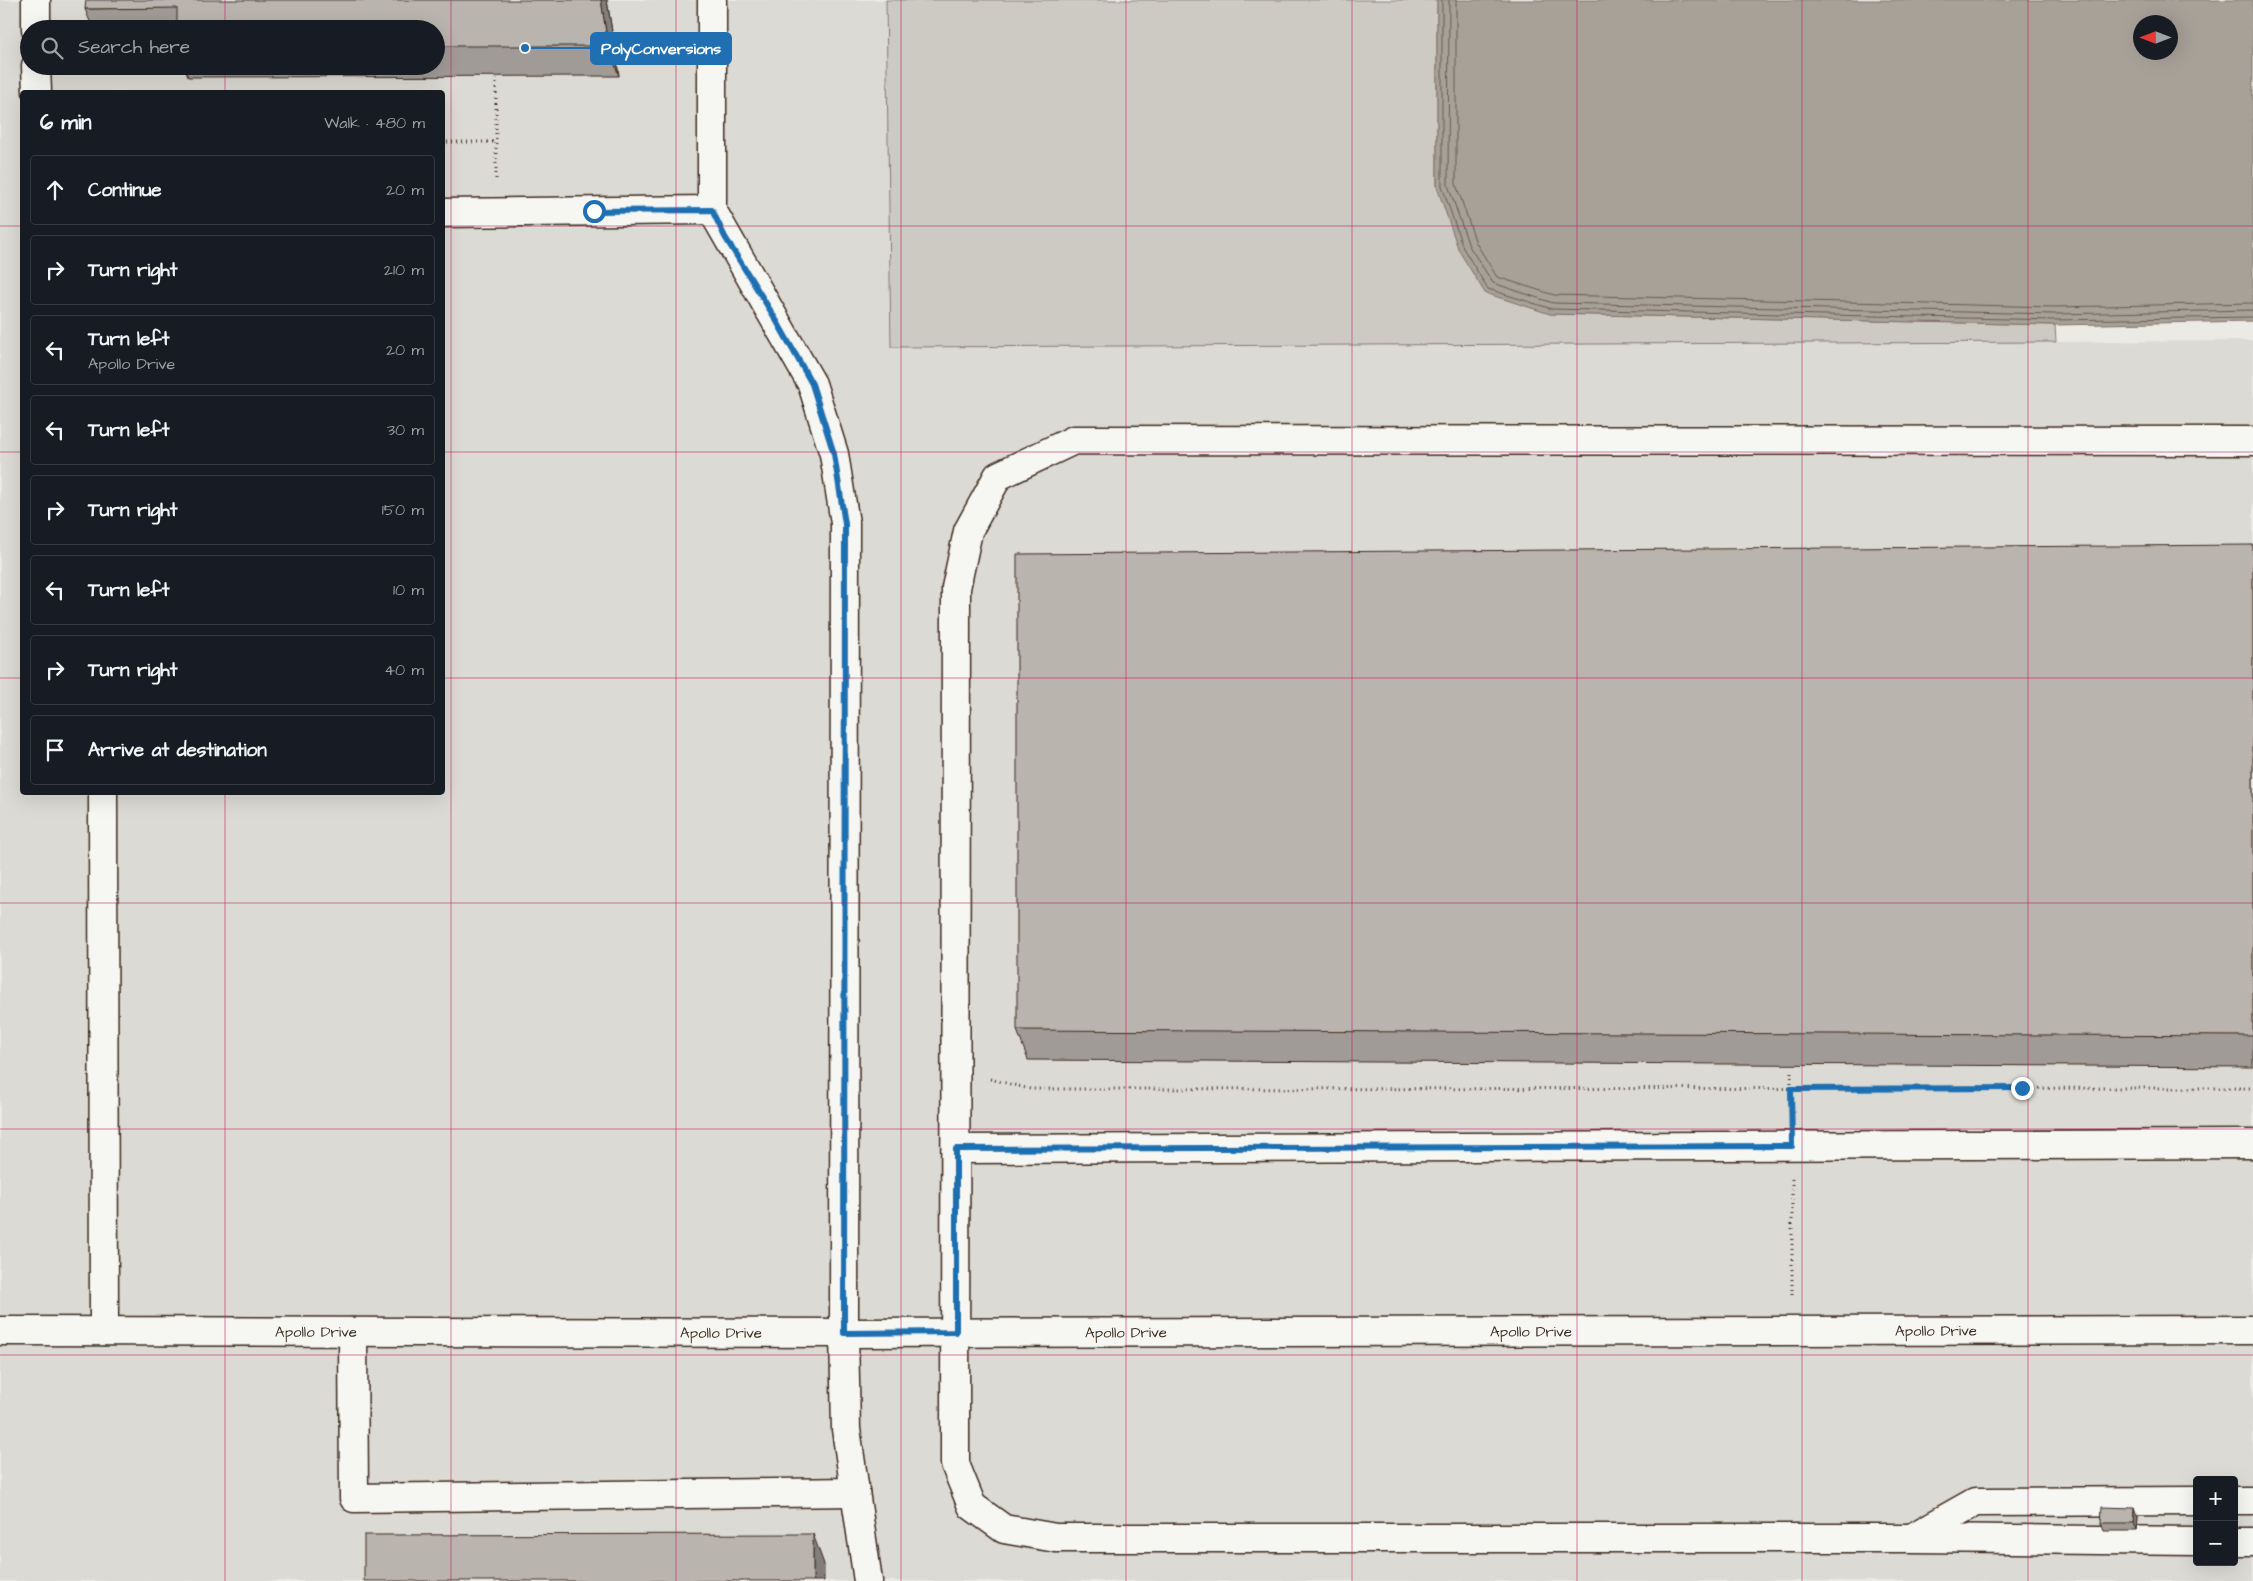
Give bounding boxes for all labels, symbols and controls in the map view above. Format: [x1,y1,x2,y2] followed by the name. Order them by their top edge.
[2133,15,2178,60] north arrow
[20,20,445,75] search box
[591,33,731,64] callout: PolyConversions
[38,34,66,62] icon: search
[78,34,190,61] text: Search here
[601,38,721,61] text: PolyConversions
[40,108,92,137] text: 6 min
[324,112,425,134] text: Walk · 480 m
[41,176,69,204] icon: ahead
[88,177,162,204] text: Continue
[386,179,424,201] text: 20 m
[583,200,606,223] route start
[41,256,69,284] icon: right
[88,257,177,284] text: Turn right
[384,259,424,281] text: 210 m
[88,326,169,353] text: Turn left
[41,336,69,364] icon: left
[386,339,424,361] text: 20 m
[88,353,175,375] text: Apollo Drive
[41,416,69,444] icon: left
[88,417,169,444] text: Turn left
[387,419,424,441] text: 30 m
[41,496,69,524] icon: right
[88,497,177,524] text: Turn right
[382,499,424,521] text: 150 m
[41,576,69,604] icon: left
[88,577,169,604] text: Turn left
[393,579,424,601] text: 10 m
[41,656,69,684] icon: right
[88,657,177,684] text: Turn right
[384,659,424,681] text: 40 m
[41,736,69,764] icon: arrive
[88,737,267,764] text: Arrive at destination
[2011,1077,2034,1100] route end
[1490,1321,1572,1343] street label: Apollo Drive
[1895,1321,1977,1342] street label: Apollo Drive
[275,1322,357,1343] street label: Apollo Drive
[1085,1322,1167,1343] street label: Apollo Drive
[680,1323,762,1344] street label: Apollo Drive
[2193,1476,2238,1566] map controls
[2193,1476,2238,1521] button: +
[2193,1521,2238,1566] button: −

